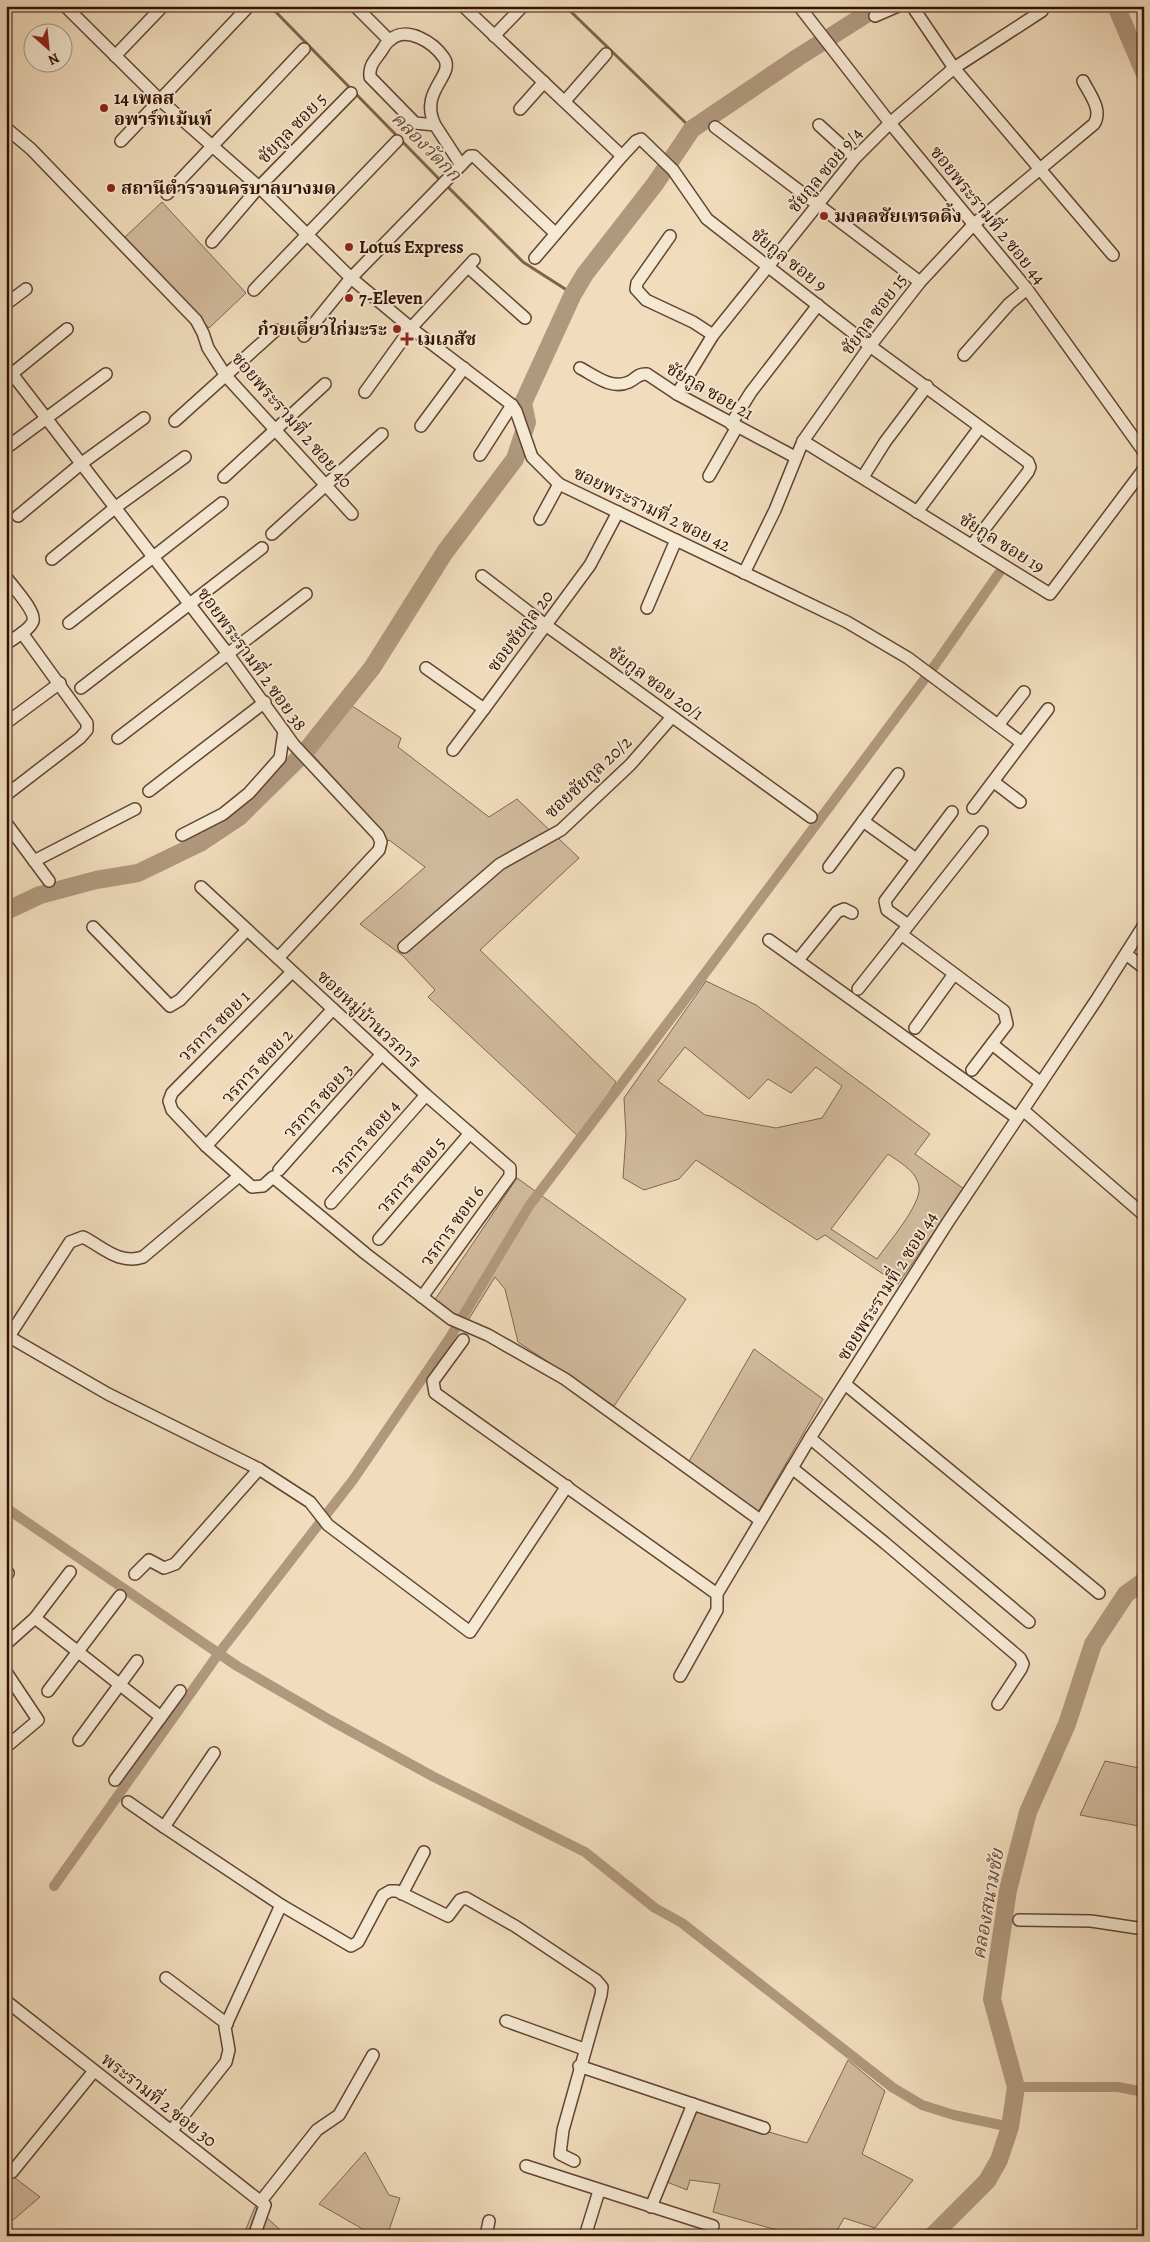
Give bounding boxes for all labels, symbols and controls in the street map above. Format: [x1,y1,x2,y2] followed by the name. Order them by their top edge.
[22,22,72,72] north arrow
[45,48,63,70] text: N
[114,86,212,131] place label: 14 เพลส อพาร์ทเม้นท์
[252,87,332,169] street label: ชัยกูล ซอย 5
[98,102,110,114] marker: 14 เพลส อพาร์ทเม้นท์
[386,106,468,188] water label: คลองวัดกก
[782,122,868,218] street label: ชัยกูล ซอย 9/4
[925,139,1053,289] street label: ซอยพระรามที่ 2 ซอย 44
[121,176,336,200] place label: สถานีตำรวจนครบาลบางมด
[105,182,117,194] marker: สถานีตำรวจนครบาลบางมด
[834,203,962,228] place label: มงคลชัยเทรดดิ้ง
[818,210,830,222] marker: มงคลชัยเทรดดิ้ง
[746,223,832,297] street label: ชัยกูล ซอย 9
[359,235,464,259] place label: Lotus Express
[343,241,355,253] marker: Lotus Express
[835,268,913,360] street label: ชัยกูล ซอย 15
[359,286,423,310] place label: 7-Eleven
[343,292,355,304] marker: 7-Eleven
[258,315,387,341] place label: ก๋วยเตี๋ยวไก่มะระ
[391,323,403,335] marker: ก๋วยเตี๋ยวไก่มะระ
[417,327,476,351] place label: เมเภสัช
[401,333,413,345] marker: เมเภสัช
[226,345,359,493] street label: ซอยพระรามที่ 2 ซอย 40
[662,356,758,426] street label: ชัยกูล ซอย 21
[569,459,736,558] street label: ซอยพระรามที่ 2 ซอย 42
[955,507,1049,579] street label: ชัยกูล ซอย 19
[192,581,314,735] street label: ซอยพระรามที่ 2 ซอย 38
[481,585,559,677] street label: ซอยชัยกูล 20
[603,640,709,726] street label: ชัยกูล ซอย 20/1
[539,730,637,824] street label: ซอยชัยกูล 20/2
[312,965,426,1073] street label: ซอยหมู่บ้านวรการ
[173,985,255,1067] street label: วรการ ซอย 1
[216,1023,298,1109] street label: วรการ ซอย 2
[278,1058,358,1144] street label: วรการ ซอย 3
[325,1094,405,1182] street label: วรการ ซอย 4
[371,1132,451,1218] street label: วรการ ซอย 5
[414,1181,490,1271] street label: วรการ ซอย 6
[830,1206,943,1365] street label: ซอยพระรามที่ 2 ซอย 44
[965,1845,1011,1961] water label: คลองสนามชัย
[96,2046,223,2153] street label: พระรามที่ 2 ซอย 30

